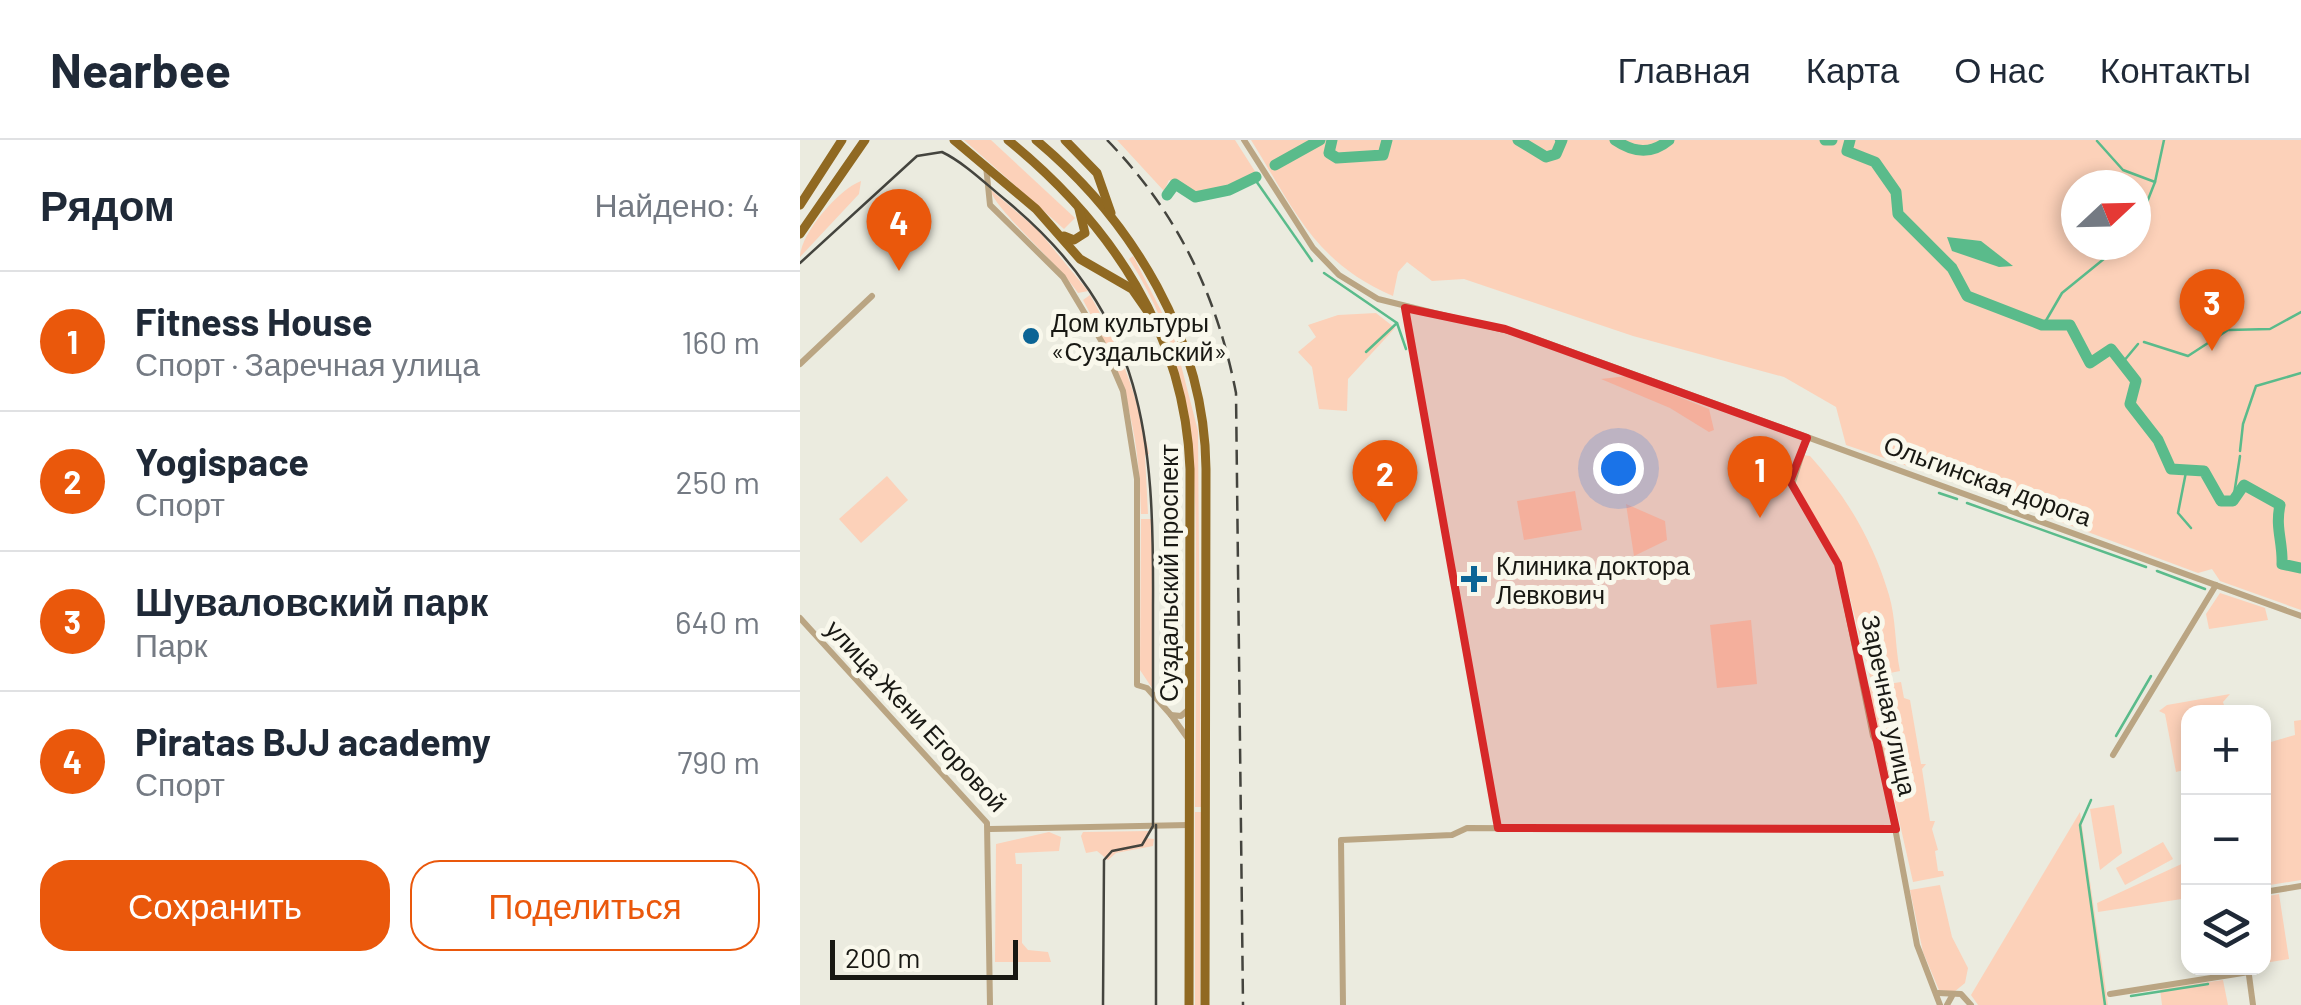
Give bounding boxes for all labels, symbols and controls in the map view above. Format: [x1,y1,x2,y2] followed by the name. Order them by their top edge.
[50,40,231,98] text: Nearbee
[1617,48,1751,90] text: Главная
[1806,48,1899,90] text: Карта
[1954,48,2045,90] text: О нас
[2100,48,2251,90] text: Контакты
[2061,170,2151,260] north arrow
[40,179,175,229] text: Рядом
[594,185,760,223] text: Найдено: 4
[866,188,932,271] pin: 4
[2180,268,2244,351] pin: 3
[135,298,373,344] text: Fitness House
[1051,307,1227,366] place label: Дом культуры «Суздальский»
[67,322,78,360] text: 1
[681,322,760,360] text: 160 m
[1020,325,1042,347] marker: Дом культуры «Суздальский»
[135,344,480,382] text: Спорт · Заречная улица
[1880,428,2096,532] street label: Ольгинская дорога
[1728,436,1792,518] pin: 1
[135,438,309,484] text: Yogispace
[1352,440,1418,522] pin: 2
[1593,443,1644,494] your location
[1153,444,1183,702] street label: Суздальский проспект
[64,462,81,500] text: 2
[675,462,760,500] text: 250 m
[135,484,225,522] text: Спорт
[1496,550,1690,609] place label: Клиника доктора Левкович
[1461,566,1487,592] marker: Клиника доктора Левкович
[135,578,488,624] text: Шуваловский парк
[64,602,81,640] text: 3
[675,602,760,640] text: 640 m
[1856,612,1924,798] street label: Заречная улица
[820,613,1014,817] street label: улица Жени Егоровой
[135,625,208,663] text: Парк
[2181,705,2271,975] map controls
[2181,705,2271,795] button: +
[135,718,491,764] text: Piratas BJJ academy
[63,742,82,780] text: 4
[677,742,760,780] text: 790 m
[135,764,225,802] text: Спорт
[2181,795,2271,885] button: −
[40,860,390,951] button: Сохранить
[410,860,760,951] button: Поделиться
[2181,885,2271,975] button: layers
[830,935,1018,980] scale bar
[845,940,920,974] text: 200 m

